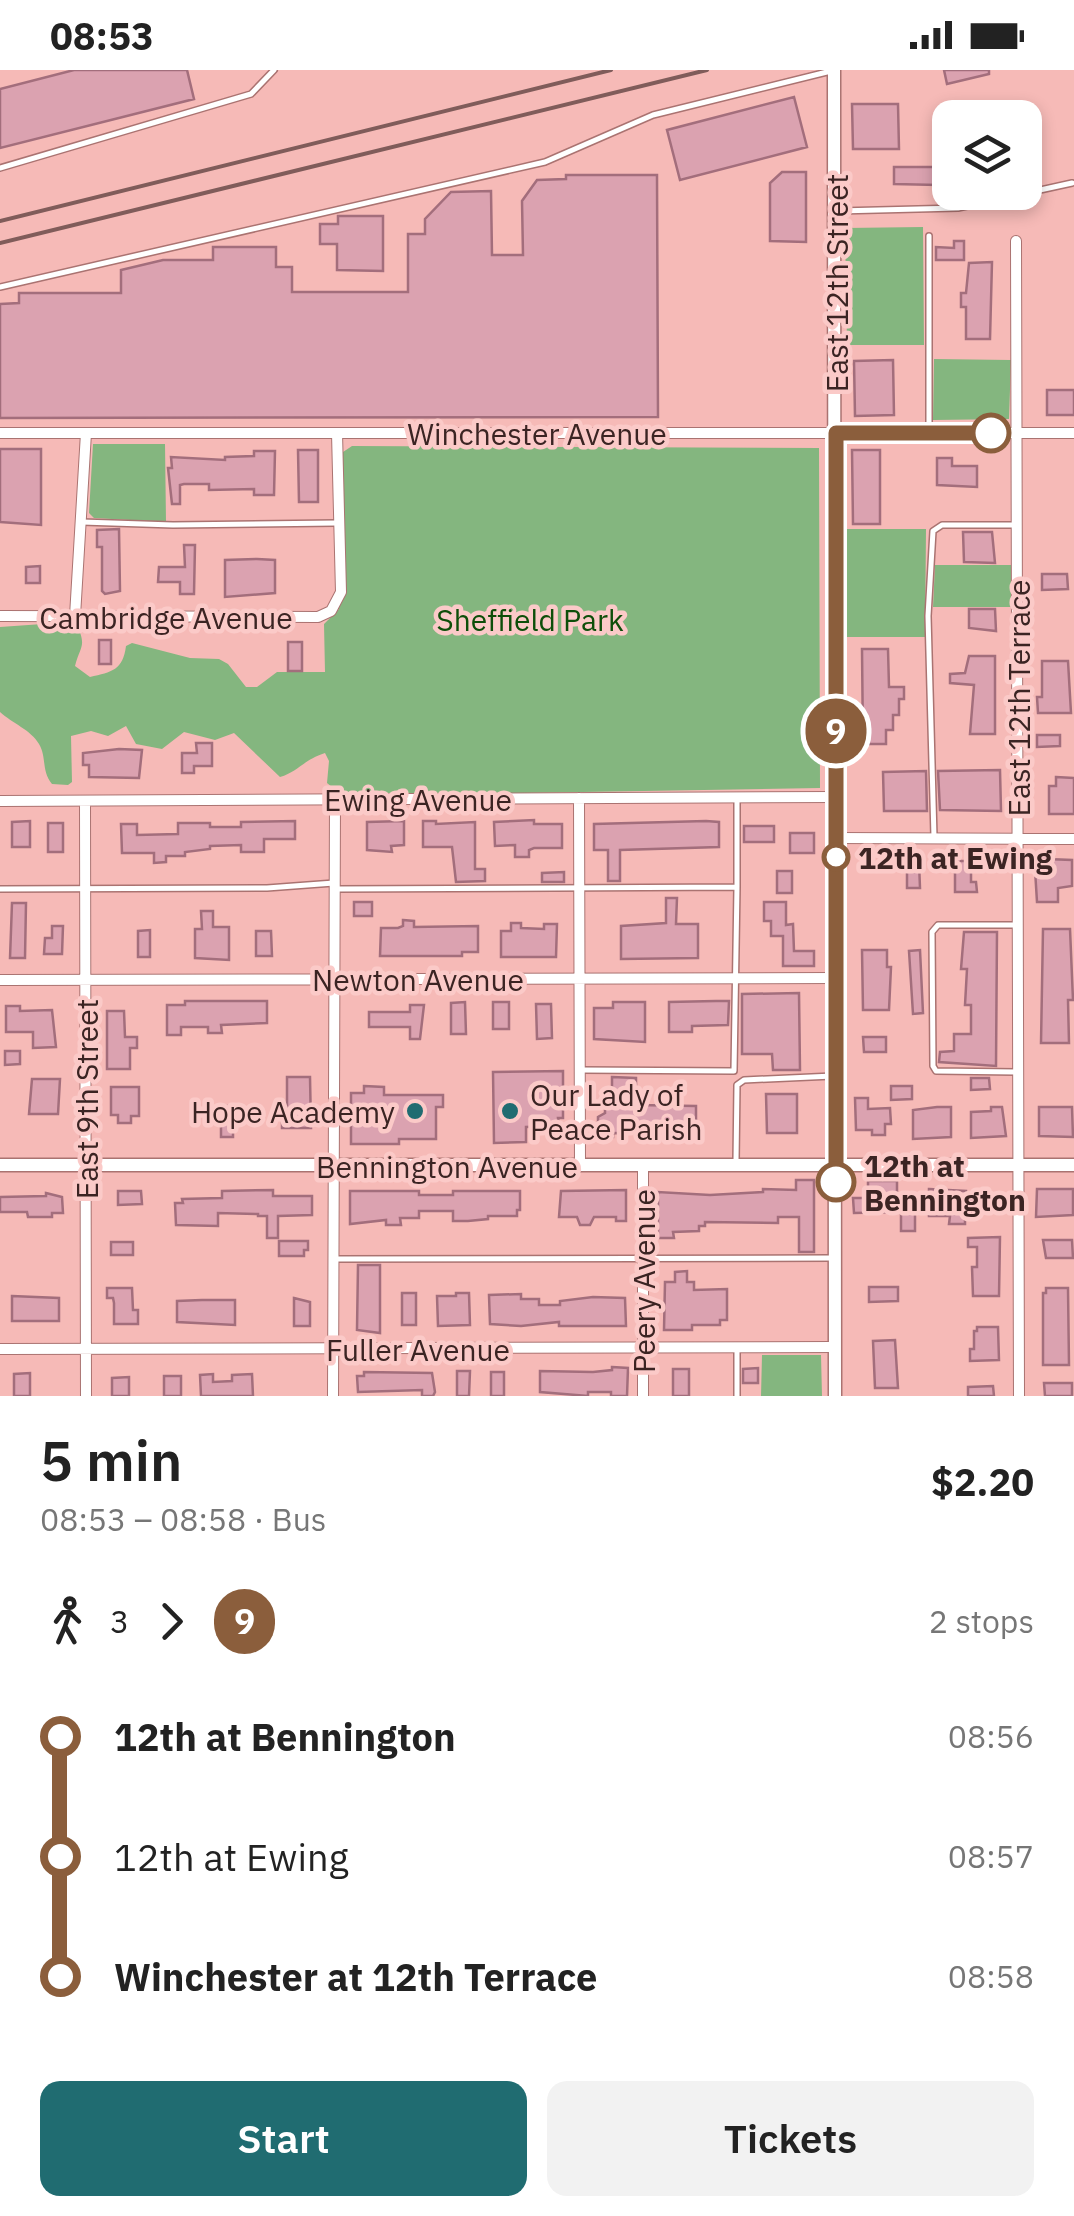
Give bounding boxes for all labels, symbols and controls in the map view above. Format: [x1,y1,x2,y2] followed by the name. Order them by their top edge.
[50,11,154,60] text: 08:53
[932,100,1042,210] map controls
[932,100,1042,210] button: layers
[817,174,856,392] street label: East 12th Street
[407,414,667,453] street label: Winchester Avenue
[972,414,1010,452] unlabelled marker
[999,579,1038,817] street label: East 12th Terrace
[39,598,293,637] street label: Cambridge Avenue
[436,600,624,639] park label: Sheffield Park
[804,698,868,764] line badge: 9
[825,708,847,754] text: 9
[324,780,512,819] street label: Ewing Avenue
[858,838,1053,877] place label: 12th at Ewing
[823,844,849,870] marker: 12th at Ewing
[312,960,524,999] street label: Newton Avenue
[67,999,106,1199] street label: East 9th Street
[530,1075,703,1148] place label: Our Lady of Peace Parish
[191,1092,395,1131] place label: Hope Academy
[404,1100,426,1122] marker: Hope Academy
[499,1100,521,1122] marker: Our Lady of Peace Parish
[864,1146,1026,1219] place label: 12th at Bennington
[316,1147,578,1186] street label: Bennington Avenue
[817,1163,855,1201] marker: 12th at Bennington
[624,1189,663,1373] street label: Peery Avenue
[326,1330,510,1369] street label: Fuller Avenue
[40,1425,182,1496] text: 5 min
[931,1457,1034,1506] text: $2.20
[40,1498,326,1540] text: 08:53 – 08:58 · Bus
[40,1594,95,1649] icon: walk
[144,1594,199,1649] icon: forward
[234,1598,255,1644] text: 9
[110,1600,129,1642] text: 3
[929,1600,1034,1642] text: 2 stops
[114,1712,456,1761] text: 12th at Bennington
[948,1715,1034,1757] text: 08:56
[114,1832,349,1881] text: 12th at Ewing
[948,1835,1034,1877] text: 08:57
[114,1952,597,2001] text: Winchester at 12th Terrace
[948,1955,1034,1997] text: 08:58
[40,2081,527,2196] button: Start
[547,2081,1034,2196] button: Tickets

